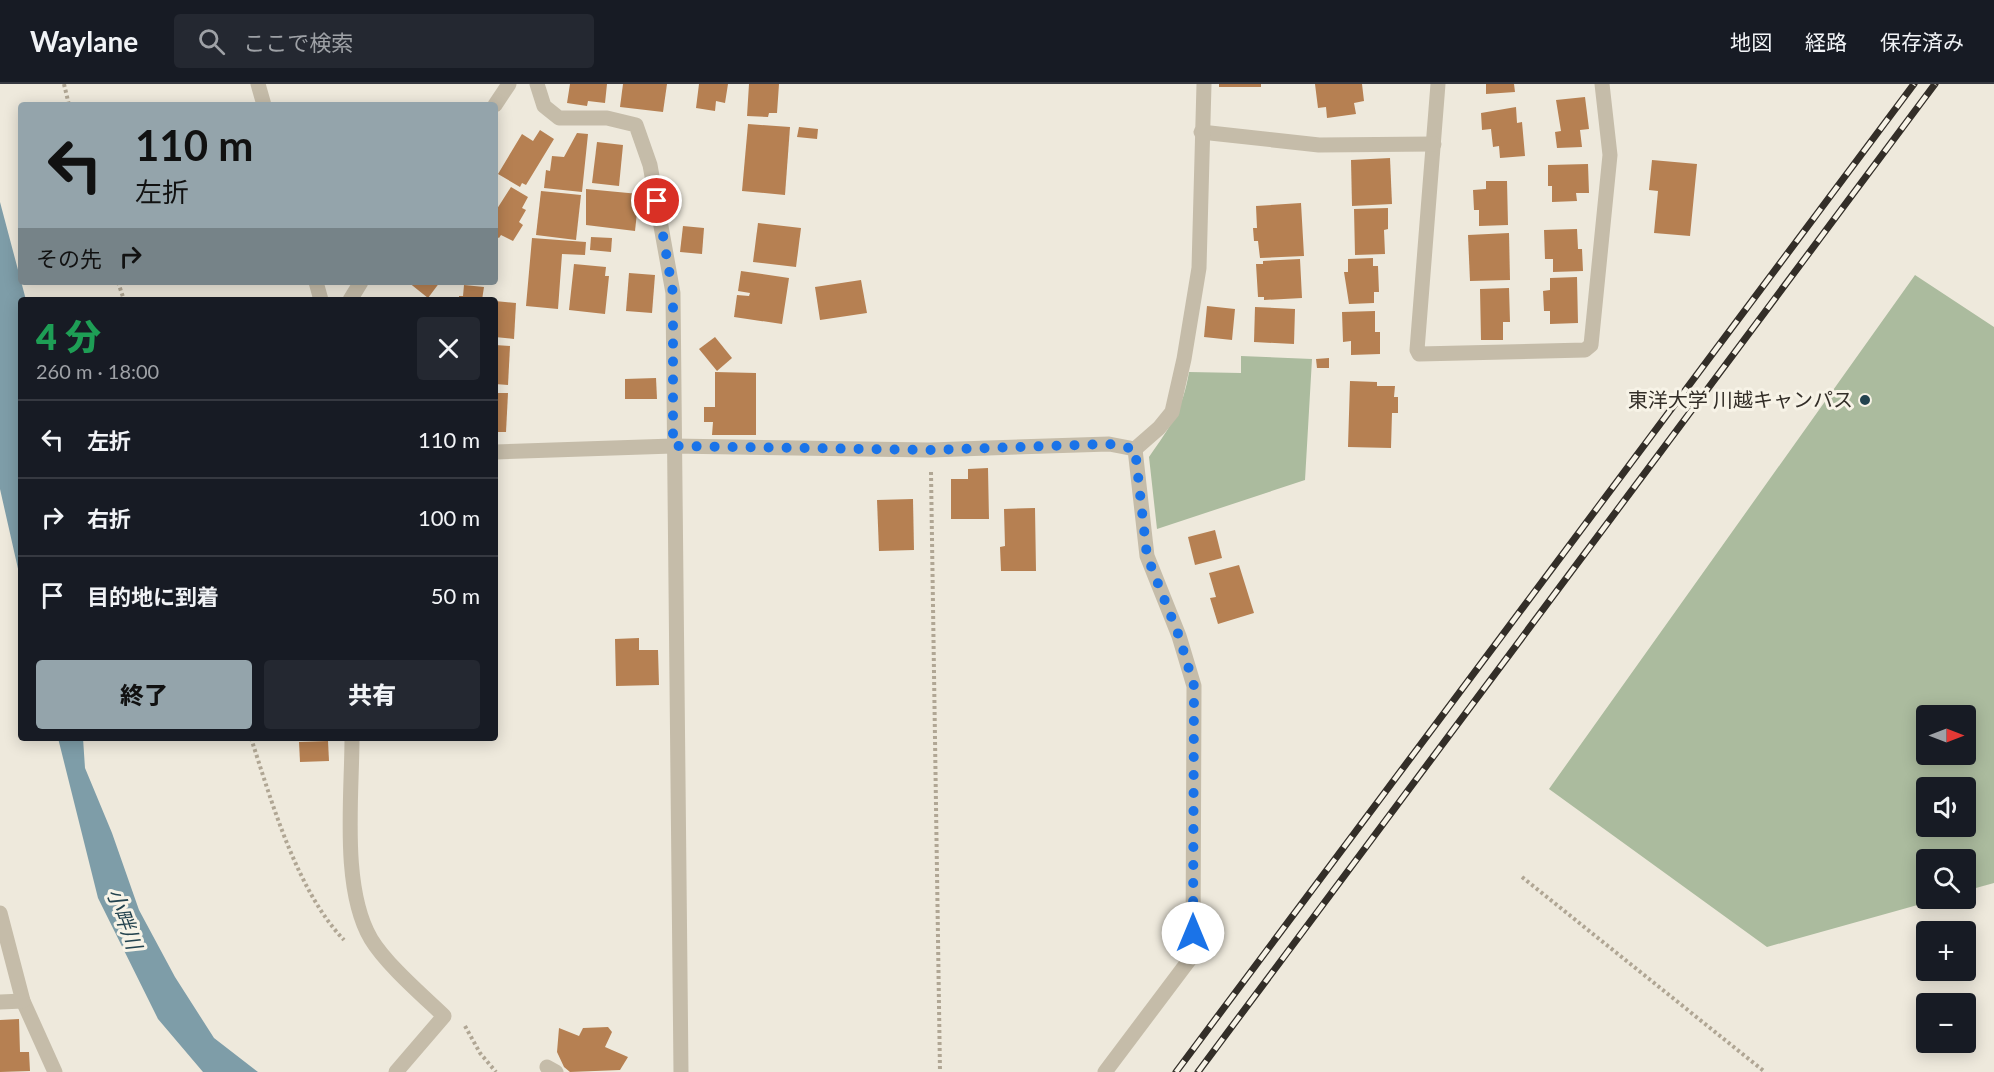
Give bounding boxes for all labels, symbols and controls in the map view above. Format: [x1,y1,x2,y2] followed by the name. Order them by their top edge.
[174,14,594,68] search box
[30,24,138,58] text: Waylane
[195,25,228,58] icon: search
[243,29,353,56] text: ここで検索
[1730,29,1772,54] text: 地図
[1805,29,1847,54] text: 経路
[1880,29,1964,54] text: 保存済み
[135,120,253,170] text: 110 m
[36,126,114,204] icon: left
[135,175,189,208] text: 左折
[631,175,682,226] pin
[640,184,673,217] icon: arrive
[114,240,147,273] icon: right
[36,245,102,272] text: その先
[36,314,101,358] text: 4 分
[417,317,480,380] button: close
[36,359,159,383] text: 260 m · 18:00
[1628,387,1853,411] place label: 東洋大学 川越キャンパス
[1858,393,1872,407] marker: 東洋大学 川越キャンパス
[36,423,69,456] icon: left
[418,426,480,453] text: 110 m
[87,427,131,454] text: 左折
[36,501,69,534] icon: right
[418,504,480,531] text: 100 m
[87,505,131,532] text: 右折
[36,579,69,612] icon: arrive
[431,582,480,609] text: 50 m
[87,583,219,610] text: 目的地に到着
[36,660,252,729] button: 終了
[264,660,480,729] button: 共有
[1916,705,1976,765] north arrow
[1916,705,1976,1053] map controls
[1916,777,1976,837] button: sound
[1916,849,1976,909] button: search
[103,885,149,954] water label: 小畔川
[1161,901,1225,965] position arrow
[1916,921,1976,981] button: +
[1916,993,1976,1053] button: −

